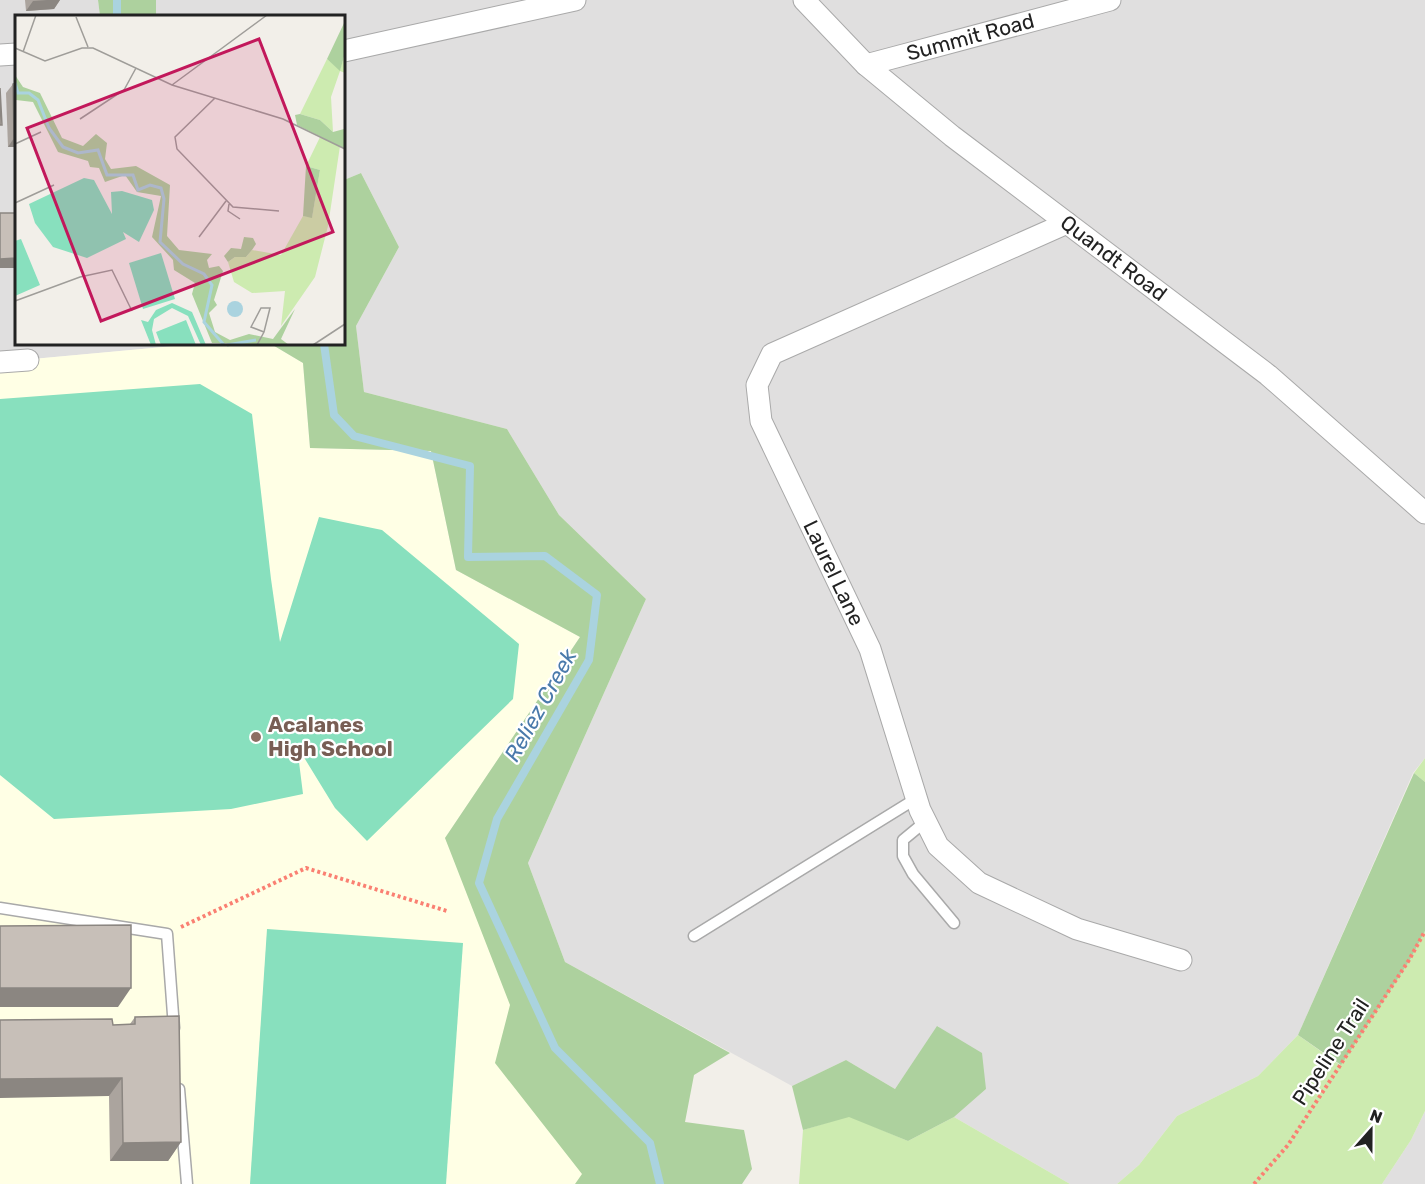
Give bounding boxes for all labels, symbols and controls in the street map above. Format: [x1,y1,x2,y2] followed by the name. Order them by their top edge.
[904,8,1037,66] street label: Summit Road
[15,15,345,345] inset map
[1056,210,1172,306] street label: Quandt Road
[798,516,870,630] street label: Laurel Lane
[498,643,583,766] water label: Reliez Creek
[268,712,393,761] place label: Acalanes High School
[249,730,263,744] marker: Acalanes High School
[1287,994,1374,1110] street label: Pipeline Trail
[1341,1100,1401,1160] north arrow
[1367,1106,1385,1127] text: N

